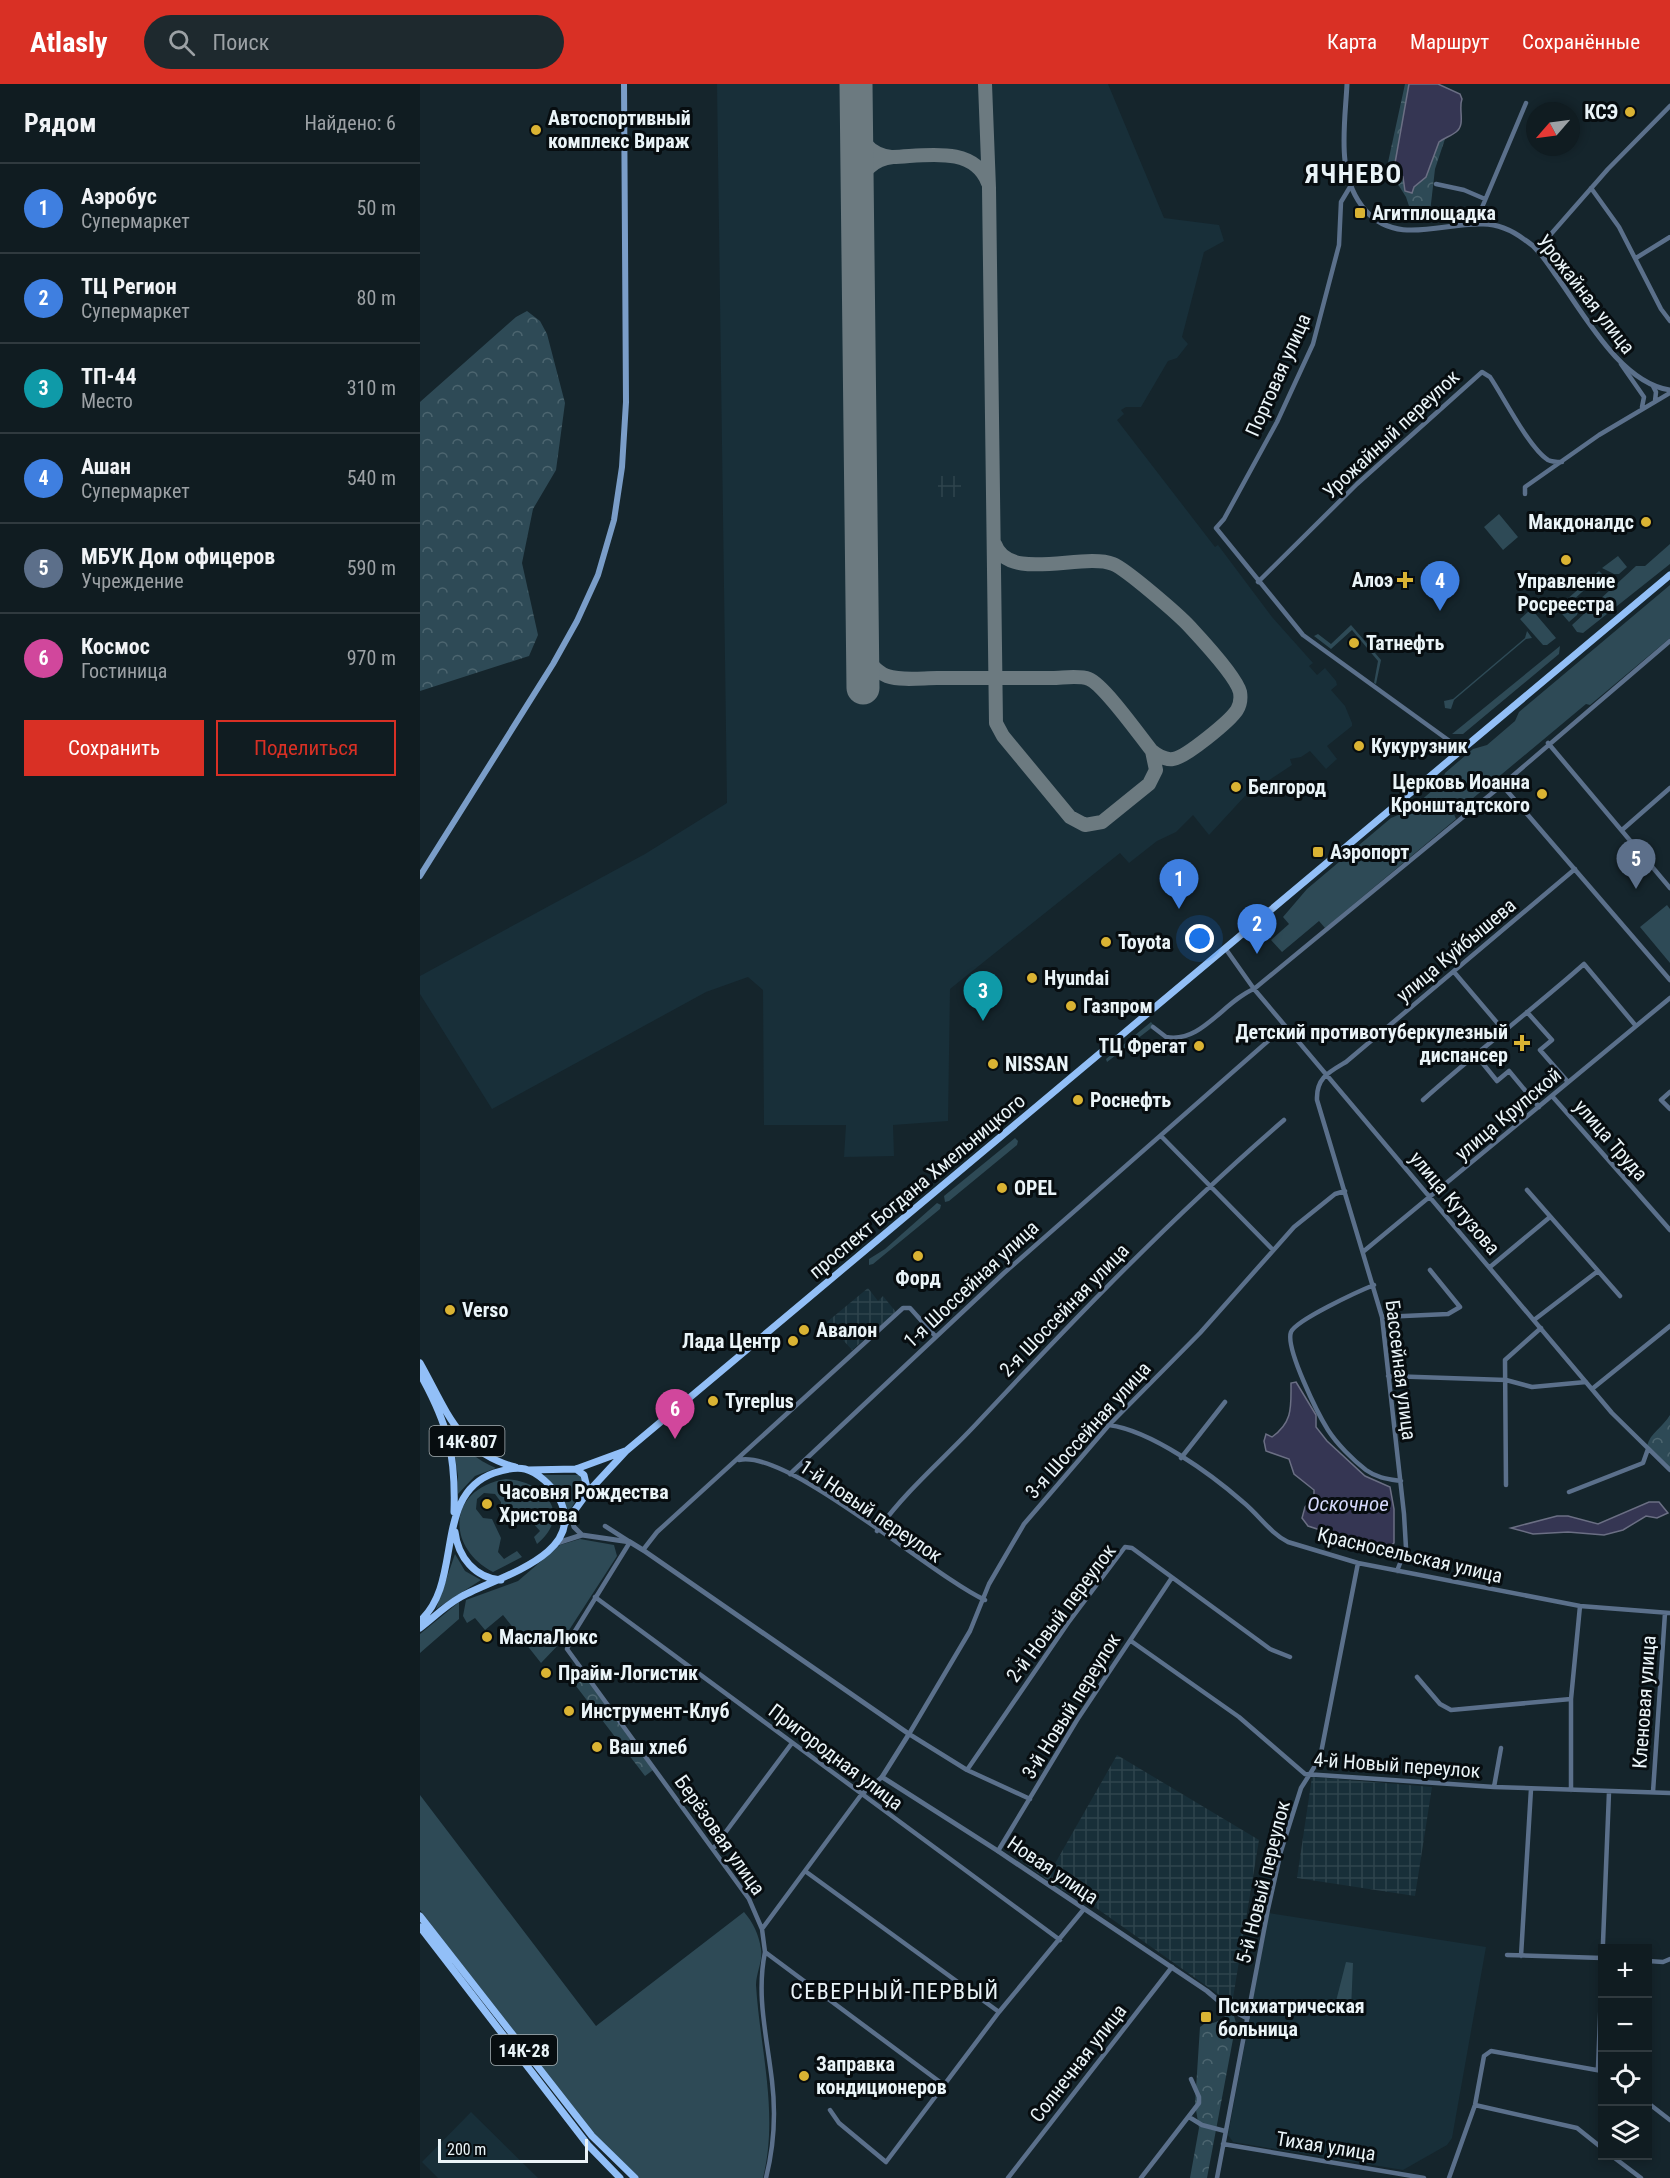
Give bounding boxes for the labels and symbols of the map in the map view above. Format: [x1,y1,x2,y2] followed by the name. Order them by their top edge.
[1584,100,1618,124] place label: КСЭ
[1526,102,1580,156] north arrow
[1623,105,1637,119] marker: КСЭ
[548,106,691,153] place label: Автоспортивный комплекс Вираж
[529,123,543,137] marker: Автоспортивный комплекс Вираж
[1304,159,1403,189] district label: ЯЧНЕВО
[1372,201,1496,225] place label: Агитплощадка
[1353,206,1367,220] marker: Агитплощадка
[1532,229,1640,359] street label: Урожайная улица
[1240,310,1316,440] street label: Портовая улица
[1318,364,1464,503] street label: Урожайный переулок
[1528,510,1634,534] place label: Макдоналдс
[1639,515,1653,529] marker: Макдоналдс
[1559,553,1573,567] marker: Управление Росреестра
[1420,562,1460,611] pin: 4
[1352,568,1393,592] place label: Алоэ
[1517,569,1615,616] place label: Управление Росреестра
[1398,573,1412,587] marker: Алоэ
[1366,631,1444,655] place label: Татнефть
[1347,636,1361,650] marker: Татнефть
[1371,734,1468,758] place label: Кукурузник
[1352,739,1366,753] marker: Кукурузник
[1391,770,1530,817] place label: Церковь Иоанна Кронштадтского
[1248,775,1326,799] place label: Белгород
[1229,780,1243,794] marker: Белгород
[1535,787,1549,801] marker: Церковь Иоанна Кронштадтского
[1330,840,1409,864] place label: Аэропорт
[1616,840,1656,889] pin: 5
[1311,845,1325,859] marker: Аэропорт
[1160,860,1198,909] pin: 1
[1391,893,1521,1007] street label: улица Куйбышева
[1238,904,1276,954] pin: 2
[1185,924,1214,953] your location
[1118,930,1171,954] place label: Toyota
[1099,935,1113,949] marker: Toyota
[1044,966,1109,990] place label: Hyundai
[1025,971,1039,985] marker: Hyundai
[964,972,1002,1021] pin: 3
[1083,994,1153,1018] place label: Газпром
[1064,999,1078,1013] marker: Газпром
[1235,1020,1508,1067] place label: Детский противотуберкулезный диспансер
[1099,1034,1187,1058] place label: ТЦ Фрегат
[1513,1034,1531,1052] marker: Детский противотуберкулезный диспансер
[1192,1039,1206,1053] marker: ТЦ Фрегат
[1005,1052,1068,1076] place label: NISSAN
[986,1057,1000,1071] marker: NISSAN
[1450,1063,1566,1165] street label: улица Крупской
[804,1088,1030,1284] street label: проспект Богдана Хмельницкого
[1090,1088,1171,1112] place label: Роснефть
[1071,1093,1085,1107] marker: Роснефть
[1569,1094,1653,1186] street label: улица Труда
[1405,1146,1505,1260] street label: улица Кутузова
[1014,1176,1057,1200] place label: OPEL
[995,1181,1009,1195] marker: OPEL
[899,1215,1043,1353] street label: 1-я Шоссейная улица
[994,1238,1134,1382] street label: 2-я Шоссейная улица
[911,1249,925,1263] marker: Форд
[895,1266,941,1290] place label: Форд
[462,1298,508,1322] place label: Verso
[1380,1299,1422,1441] street label: Бассейная улица
[443,1303,457,1317] marker: Verso
[816,1318,877,1342] place label: Авалон
[797,1323,811,1337] marker: Авалон
[682,1329,781,1353] place label: Лада Центр
[786,1334,800,1348] marker: Лада Центр
[1020,1357,1156,1503] street label: 3-я Шоссейная улица
[725,1389,794,1413] place label: Tyreplus
[656,1390,694,1439] pin: 6
[706,1394,720,1408] marker: Tyreplus
[429,1426,504,1456] road number: 14К-807
[795,1454,947,1568] street label: 1-й Новый переулок
[499,1480,669,1527] place label: Часовня Рождества Христова
[1307,1492,1389,1516] water label: Оскочное
[480,1497,494,1511] marker: Часовня Рождества Христова
[1315,1522,1505,1588] street label: Красносельская улица
[1001,1539,1121,1687] street label: 2-й Новый переулок
[499,1625,598,1649] place label: МаслаЛюкс
[1017,1629,1126,1783] street label: 3-й Новый переулок
[480,1630,494,1644] marker: МаслаЛюкс
[1627,1635,1661,1769] street label: Кленовая улица
[558,1661,698,1685] place label: Прайм-Логистик
[539,1666,553,1680] marker: Прайм-Логистик
[581,1699,729,1723] place label: Инструмент-Клуб
[764,1699,908,1815] street label: Пригородная улица
[562,1704,576,1718] marker: Инструмент-Клуб
[609,1735,687,1759] place label: Ваш хлеб
[590,1740,604,1754] marker: Ваш хлеб
[1313,1747,1481,1783] street label: 4-й Новый переулок
[670,1770,770,1900] street label: Берёзовая улица
[1231,1798,1295,1966] street label: 5-й Новый переулок
[1003,1831,1103,1909] street label: Новая улица
[790,1979,1000,2004] district label: СЕВЕРНЫЙ-ПЕРВЫЙ
[1218,1994,1365,2041] place label: Психиатрическая больница
[1025,1999,1131,2127] street label: Солнечная улица
[1199,2010,1213,2024] marker: Психиатрическая больница
[491,2035,557,2065] road number: 14К-28
[816,2052,947,2099] place label: Заправка кондиционеров
[797,2069,811,2083] marker: Заправка кондиционеров
[1274,2126,1378,2166] street label: Тихая улица
[438,2136,588,2164] scale bar

